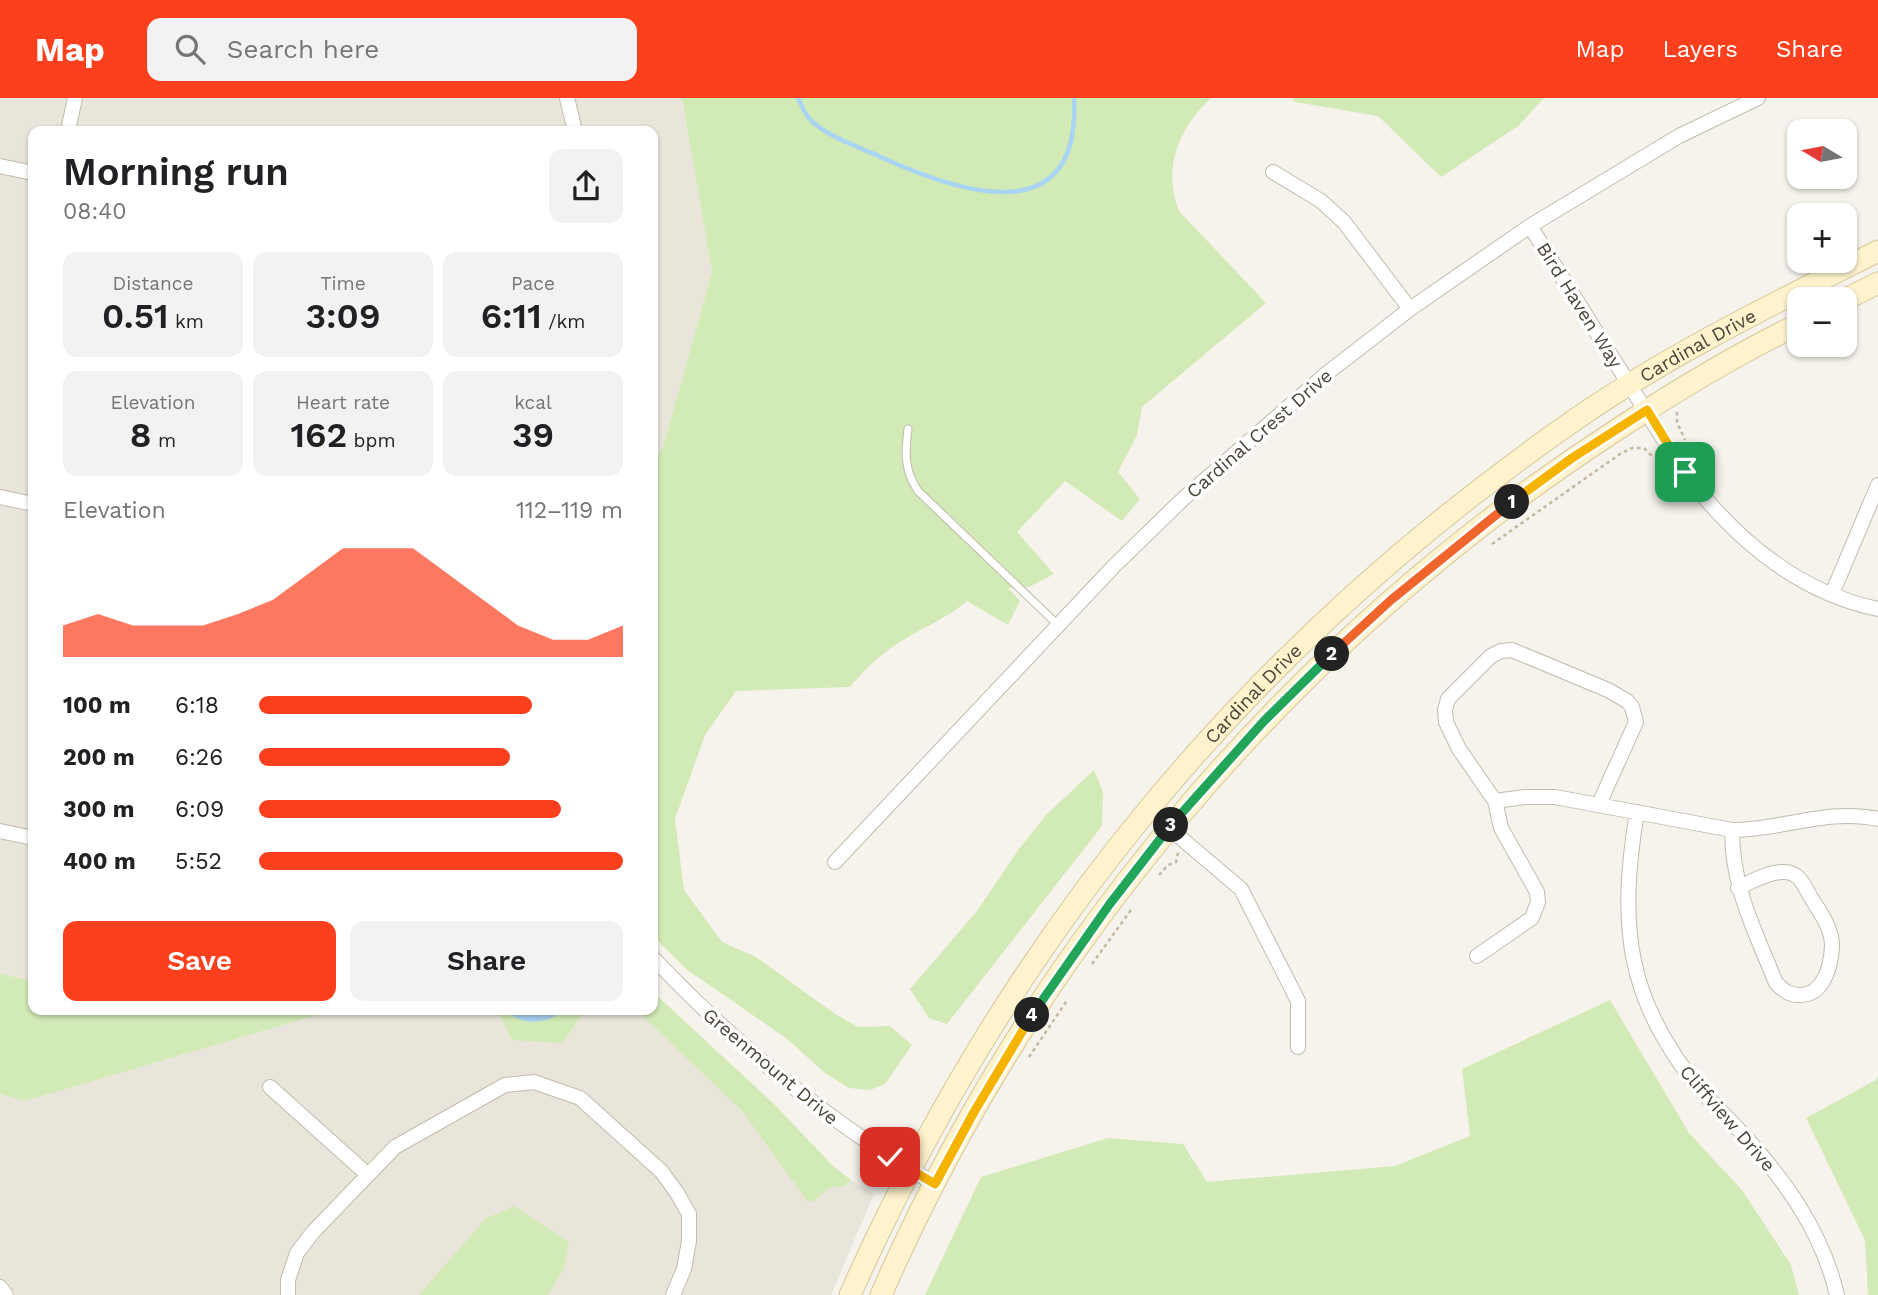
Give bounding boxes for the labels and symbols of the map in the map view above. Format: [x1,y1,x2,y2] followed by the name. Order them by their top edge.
[1787,119,1857,189] north arrow
[1532,238,1628,372] street label: Bird Haven Way
[1636,304,1760,387] street label: Cardinal Drive
[1182,364,1337,503] street label: Cardinal Crest Drive
[1655,442,1715,502] pin
[1494,484,1530,520] pin: 1
[1314,636,1350,672] pin: 2
[1200,639,1307,748] street label: Cardinal Drive
[1154,808,1188,842] pin: 3
[1014,998,1050,1032] pin: 4
[698,1003,843,1130] street label: Greenmount Drive
[1675,1060,1780,1176] street label: Cliffview Drive
[860,1127,920,1187] pin

